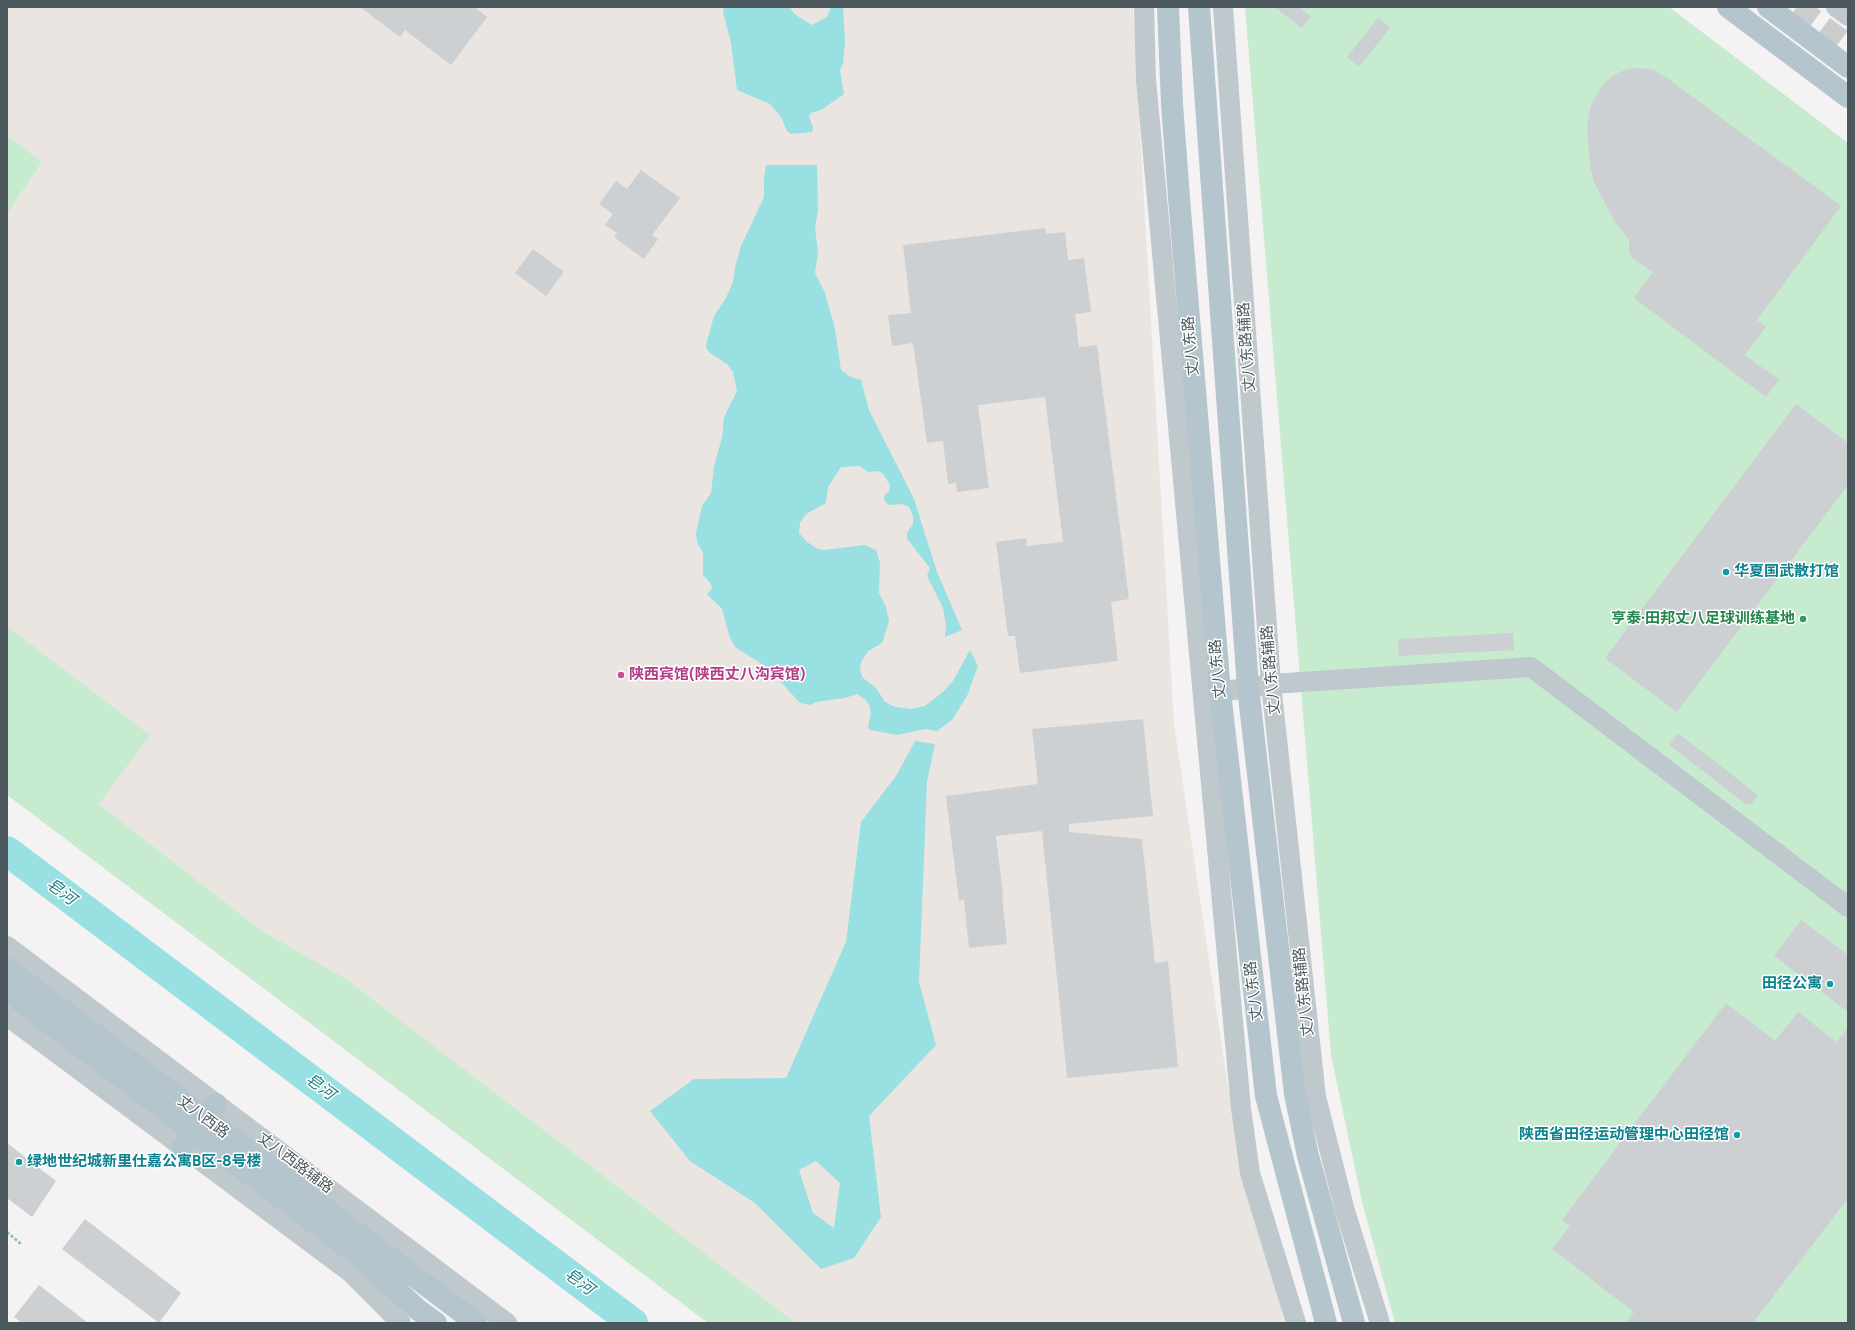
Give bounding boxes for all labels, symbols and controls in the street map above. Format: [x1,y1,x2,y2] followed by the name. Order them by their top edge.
[1235,301,1259,393] street label: 丈八东路辅路
[1179,315,1203,377] street label: 丈八东路
[1734,563,1839,581] place label: 华夏国武散打馆
[1721,567,1731,577] marker: 华夏国武散打馆
[1611,610,1795,628] place label: 亨泰·田邦丈八足球训练基地
[1798,614,1808,624] marker: 亨泰·田邦丈八足球训练基地
[1258,624,1284,716] street label: 丈八东路辅路
[1206,638,1230,700] street label: 丈八东路
[629,666,805,684] place label: 陕西宾馆(陕西丈八沟宾馆)
[616,670,626,680] marker: 陕西宾馆(陕西丈八沟宾馆)
[42,875,80,909] water label: 皂河
[1290,946,1318,1038] street label: 丈八东路辅路
[1241,960,1267,1022] street label: 丈八东路
[1762,975,1822,993] place label: 田径公寓
[1825,979,1835,989] marker: 田径公寓
[301,1070,339,1104] water label: 皂河
[174,1092,232,1142] street label: 丈八西路
[1519,1126,1729,1144] place label: 陕西省田径运动管理中心田径馆
[254,1129,336,1197] street label: 丈八西路辅路
[1732,1130,1742,1140] marker: 陕西省田径运动管理中心田径馆
[27,1153,261,1171] place label: 绿地世纪城新里仕嘉公寓B区-8号楼
[14,1157,24,1167] marker: 绿地世纪城新里仕嘉公寓B区-8号楼
[560,1265,598,1299] water label: 皂河

